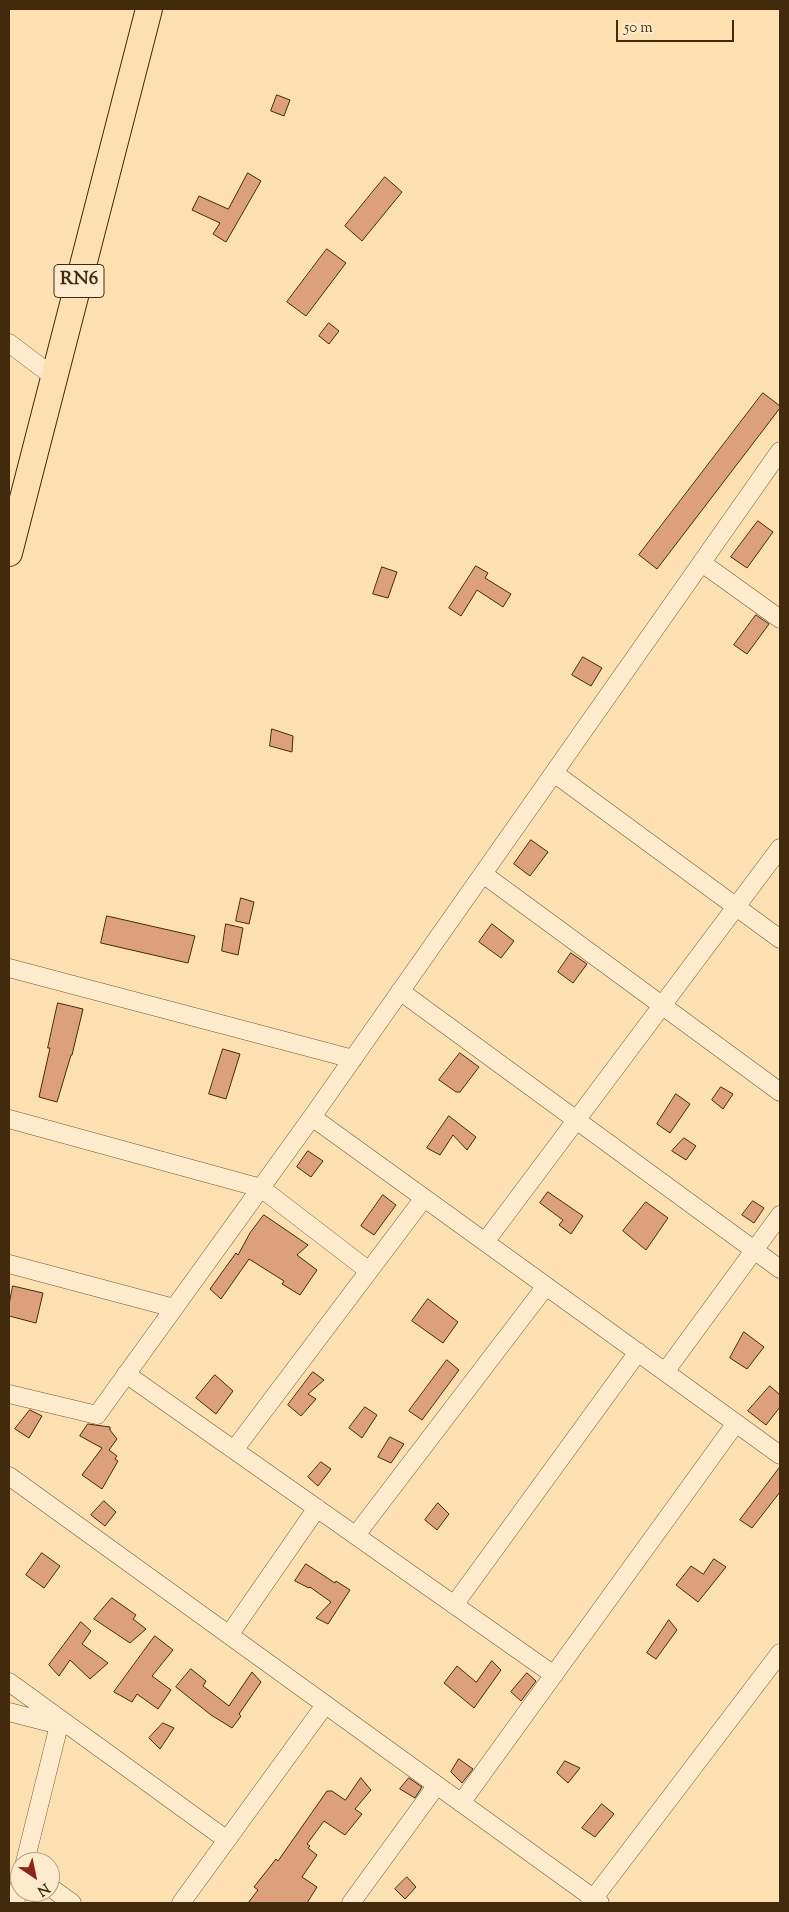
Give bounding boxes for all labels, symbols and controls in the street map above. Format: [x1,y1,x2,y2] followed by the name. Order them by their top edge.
[619,10,736,42] scale bar
[624,18,653,39] text: 50 m
[54,264,104,298] road number: RN6
[10,1852,60,1902] north arrow
[33,1877,53,1900] text: N

